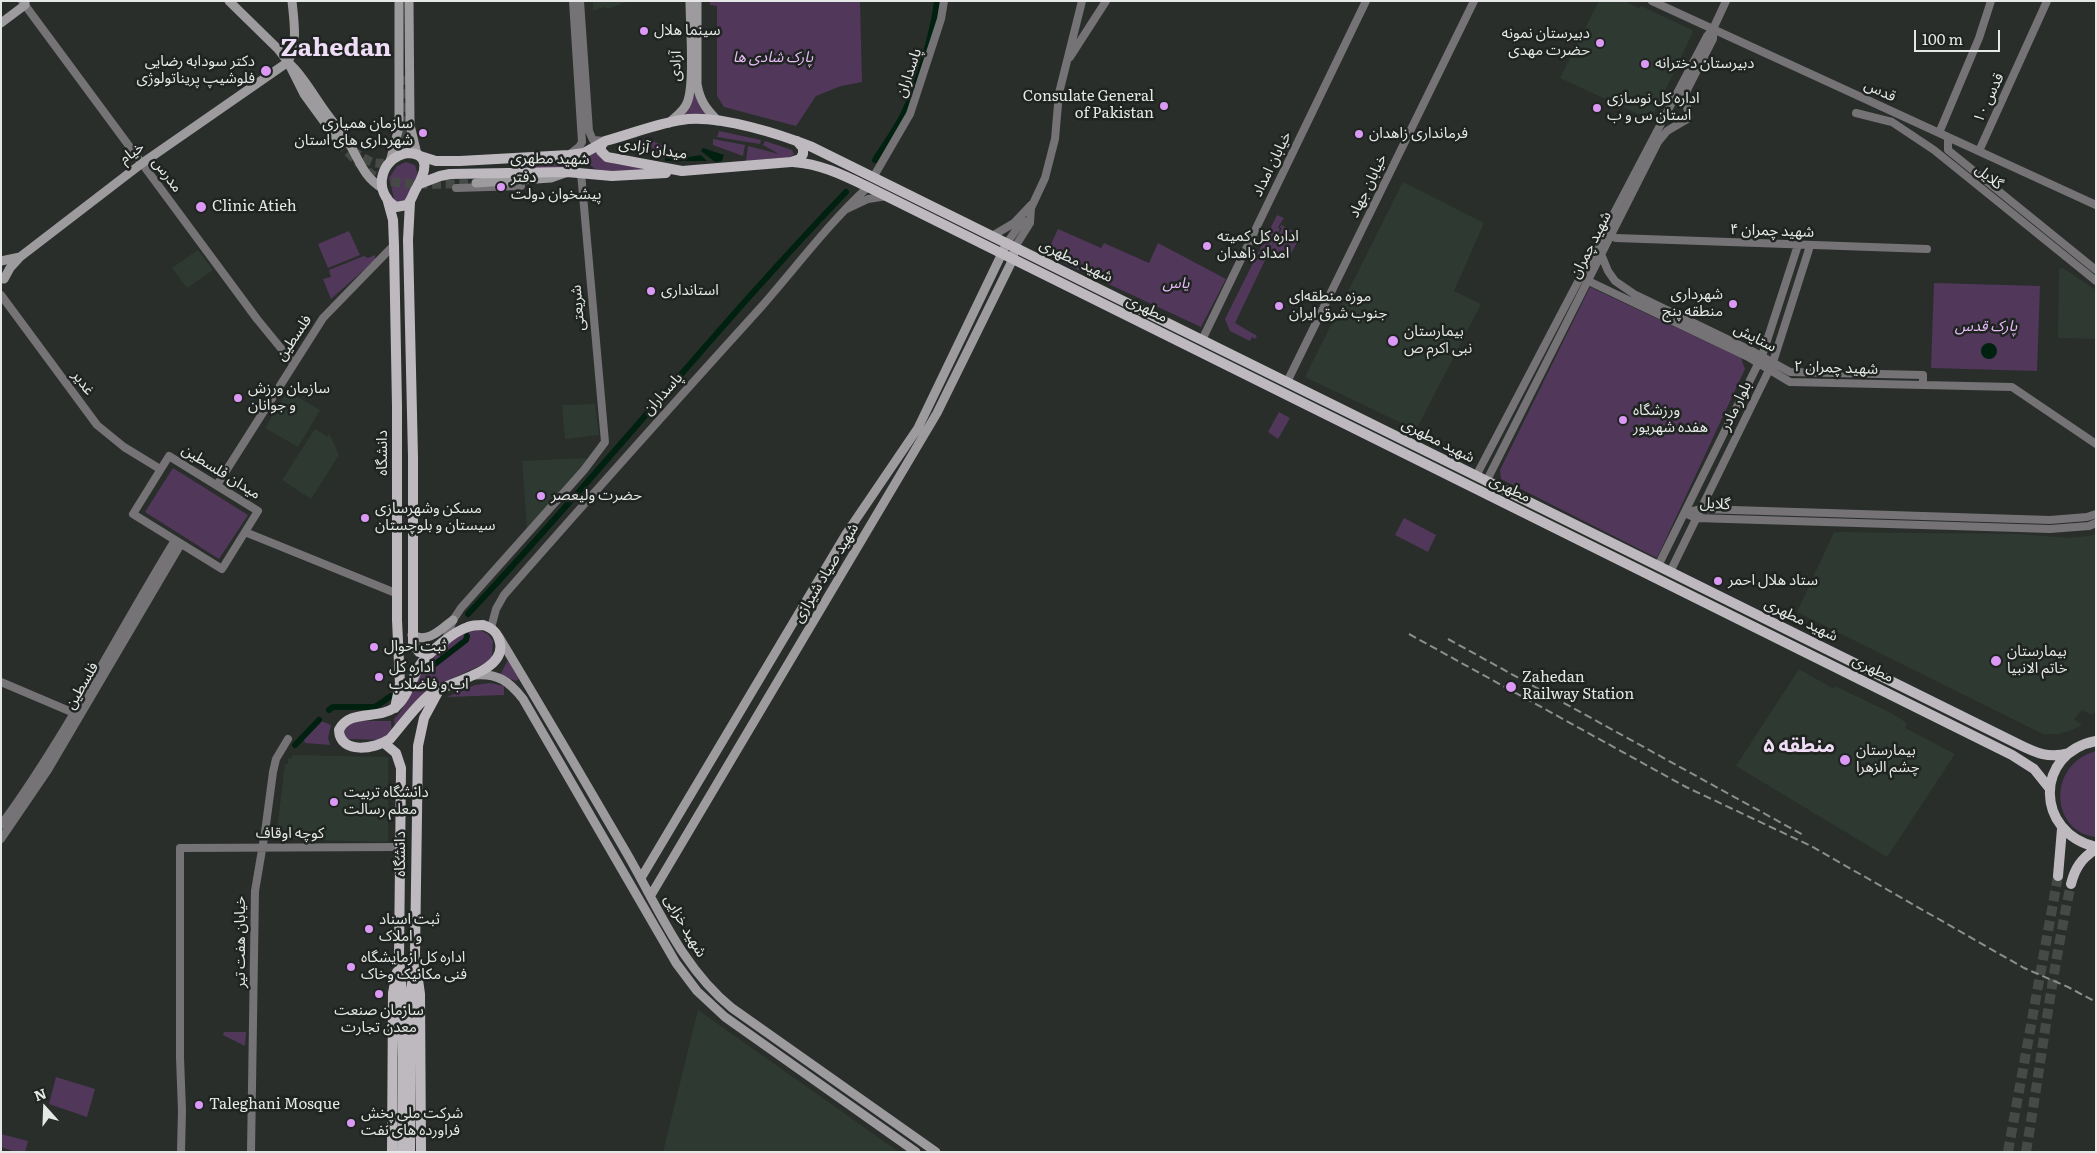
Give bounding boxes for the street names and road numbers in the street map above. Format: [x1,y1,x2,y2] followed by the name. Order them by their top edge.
[892,46,926,100] street label: پاسداران
[667,50,685,82] street label: آزادی
[1970,70,2008,126] street label: قدس ۱۰
[1861,76,1899,106] street label: قدس
[1248,128,1296,200] street label: خیابان امداد
[617,135,689,163] street label: میدان آزادی
[116,138,148,168] street label: خیام
[510,149,590,169] street label: شهید مطهری
[1345,151,1391,221] street label: خیابان جهاد
[148,154,186,196] street label: مدرس
[1971,160,2007,194] street label: گلایل
[1566,208,1616,282] street label: شهید چمران
[1729,221,1815,241] street label: شهید چمران ۴
[1036,236,1116,286] street label: شهید مطهری
[567,284,589,332] street label: شریعتی
[1124,291,1170,327] street label: مطهری
[272,312,316,364] street label: فلسطین
[1731,320,1779,356] street label: ستایش
[1793,358,1879,378] street label: شهید چمران ۲
[68,367,98,399] street label: غدیر
[639,369,687,419] street label: پاسداران
[1716,378,1756,434] street label: بلوار مادر
[1399,415,1477,467] street label: شهید مطهری
[374,430,392,476] street label: دانشگاه
[178,441,264,503] street label: میدان فلسطین
[1487,471,1533,507] street label: مطهری
[1699,494,1731,514] street label: گلایل
[789,520,863,626] street label: شهید صیاد شیرازی
[1761,595,1841,645] street label: شهید مطهری
[1850,651,1896,687] street label: مطهری
[61,659,103,713] street label: فلسطین
[256,825,324,843] street label: کوچه اوقاف
[392,831,410,877] street label: دانشگاه
[660,891,710,961] street label: شهید خزایی
[232,896,250,988] street label: خیابان هفت تیر

